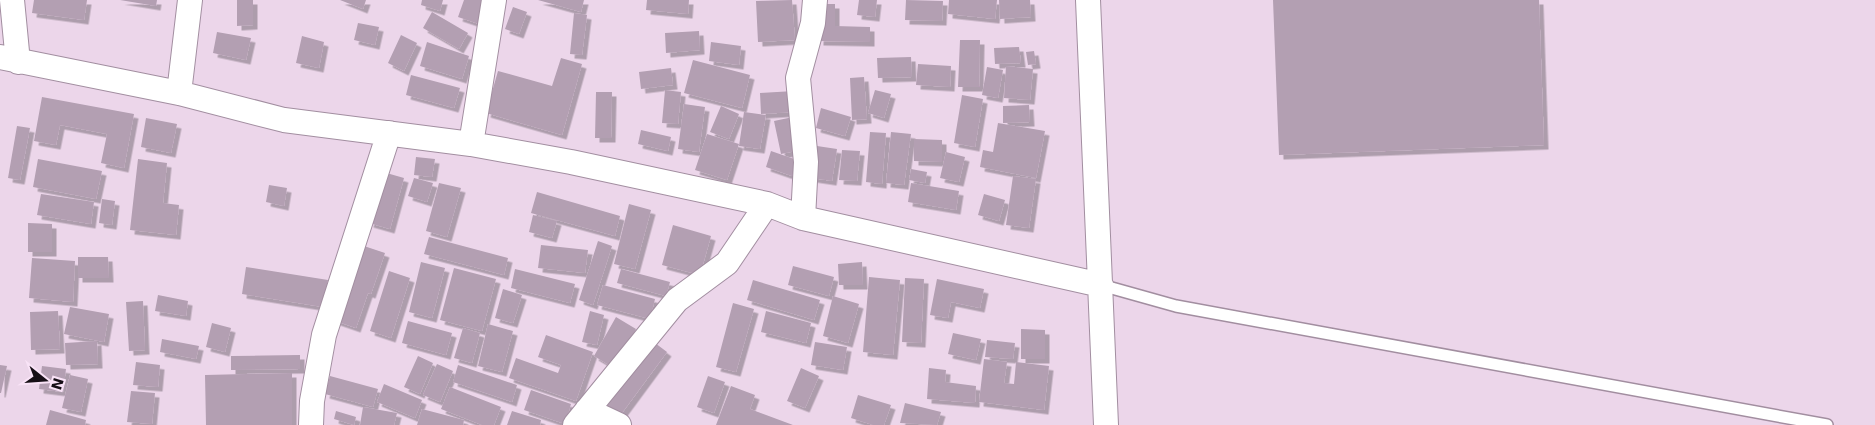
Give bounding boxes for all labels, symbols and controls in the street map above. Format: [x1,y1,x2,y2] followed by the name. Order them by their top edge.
[20,355,70,405] north arrow
[48,376,67,392] text: N

